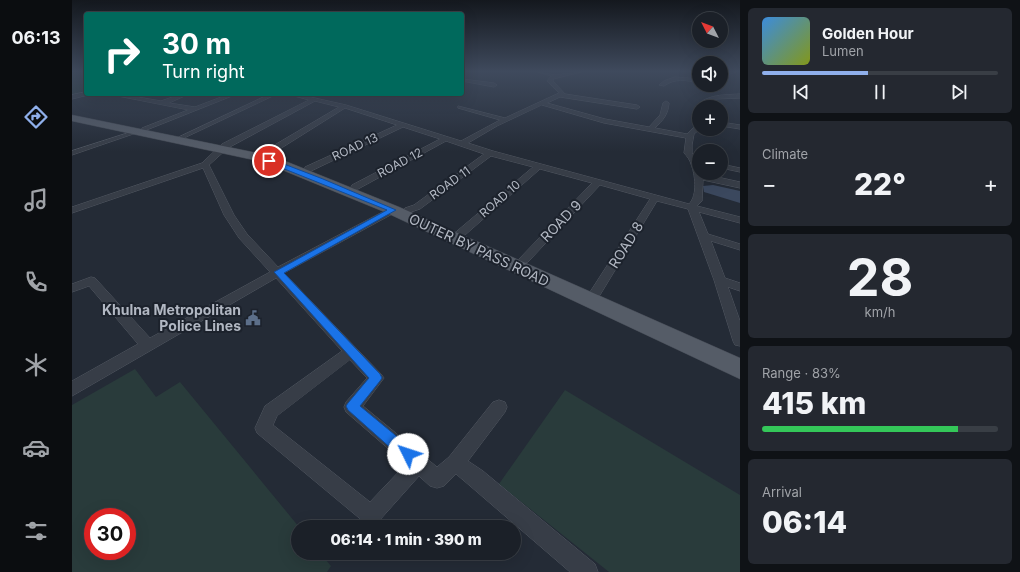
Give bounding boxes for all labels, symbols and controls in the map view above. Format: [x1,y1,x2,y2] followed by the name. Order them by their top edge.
[692,12,728,48] north arrow
[692,12,728,180] map controls
[822,24,914,43] text: Golden Hour
[11,27,61,48] text: 06:13
[162,27,231,61] text: 30 m
[96,28,148,80] icon: right
[822,43,864,59] text: Lumen
[692,56,728,92] button: sound
[162,61,245,82] text: Turn right
[790,81,812,103] icon: previous
[869,81,891,103] icon: pause
[948,81,970,103] icon: next
[692,100,728,136] button: +
[22,103,50,131] icon: directions
[329,129,380,164] street label: ROAD 13
[252,144,286,178] pin
[375,144,425,181] street label: ROAD 12
[692,144,728,180] button: −
[762,146,808,162] text: Climate
[258,150,280,172] icon: arrive
[426,163,473,202] street label: ROAD 11
[854,166,906,202] text: 22°
[762,171,777,197] text: −
[983,171,998,197] text: +
[476,177,523,220] street label: ROAD 10
[22,186,50,214] icon: music
[537,196,585,245] street label: ROAD 9
[406,210,552,289] street label: OUTER BY PASS ROAD
[605,218,646,271] street label: ROAD 8
[847,246,913,309] text: 28
[22,268,50,296] icon: phone
[102,301,241,334] place label: Khulna Metropolitan Police Lines
[865,304,895,320] text: km/h
[244,309,262,327] public building icon: Khulna Metropolitan Police Lines
[22,351,50,379] icon: climate
[762,365,841,381] text: Range · 83%
[762,385,866,421] text: 415 km
[387,433,429,475] position arrow
[22,434,50,462] icon: car
[762,484,802,500] text: Arrival
[762,504,847,540] text: 06:14
[84,508,136,560] speed limit sign: 30
[22,517,50,545] icon: filters
[330,530,482,549] text: 06:14 · 1 min · 390 m

